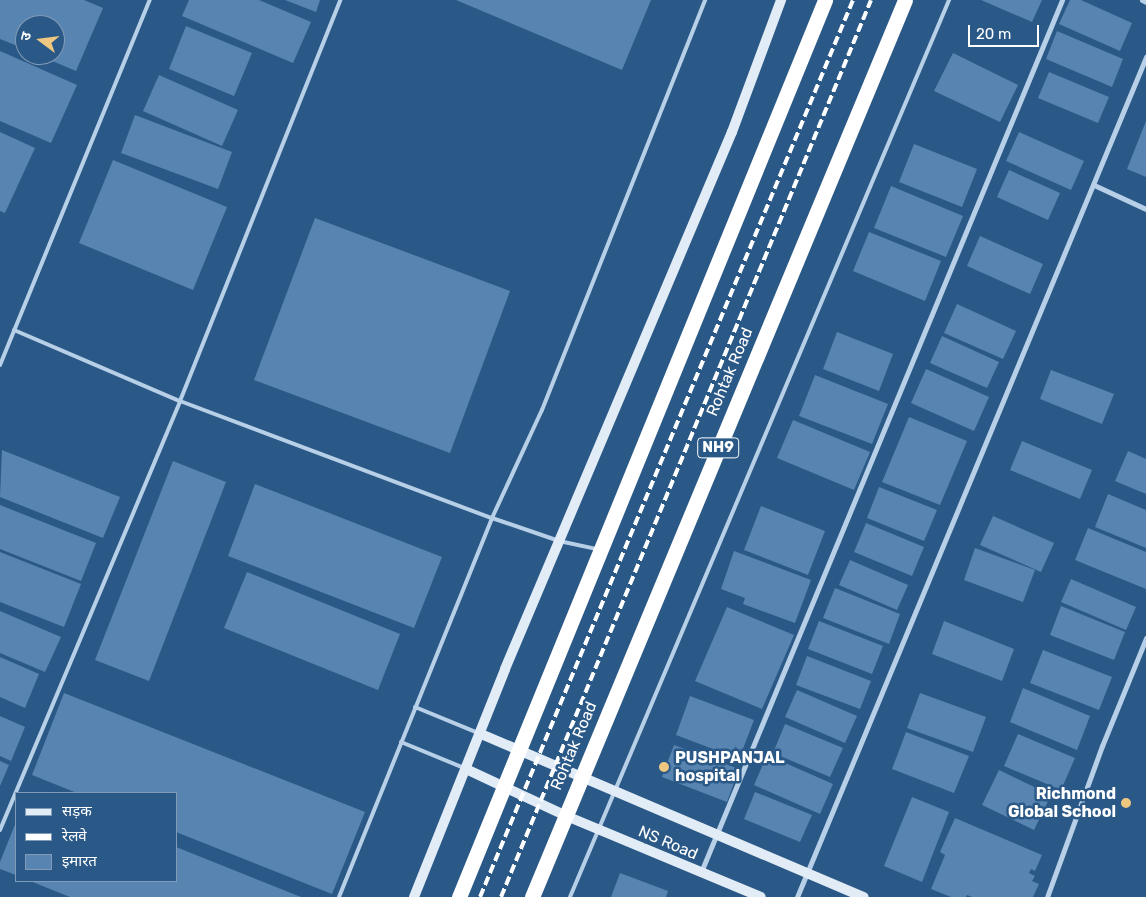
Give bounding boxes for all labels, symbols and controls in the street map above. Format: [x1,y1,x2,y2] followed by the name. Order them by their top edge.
[15,15,65,65] north arrow
[971,15,1042,47] scale bar
[976,25,1011,43] text: 20 m
[17,30,35,42] text: उ
[703,325,757,419] street label: Rohtak Road
[697,436,739,460] road number: NH9
[547,699,601,793] street label: Rohtak Road
[675,748,784,786] place label: PUSHPANJAL hospital
[657,760,671,774] marker: PUSHPANJAL hospital
[1008,784,1116,822] place label: Richmond Global School
[15,792,178,882] legend
[1120,797,1132,809] marker: Richmond Global School
[62,802,92,820] text: सड़क
[635,822,701,864] street label: NS Road
[62,827,87,845] text: रेलवे
[62,852,97,870] text: इमारत

